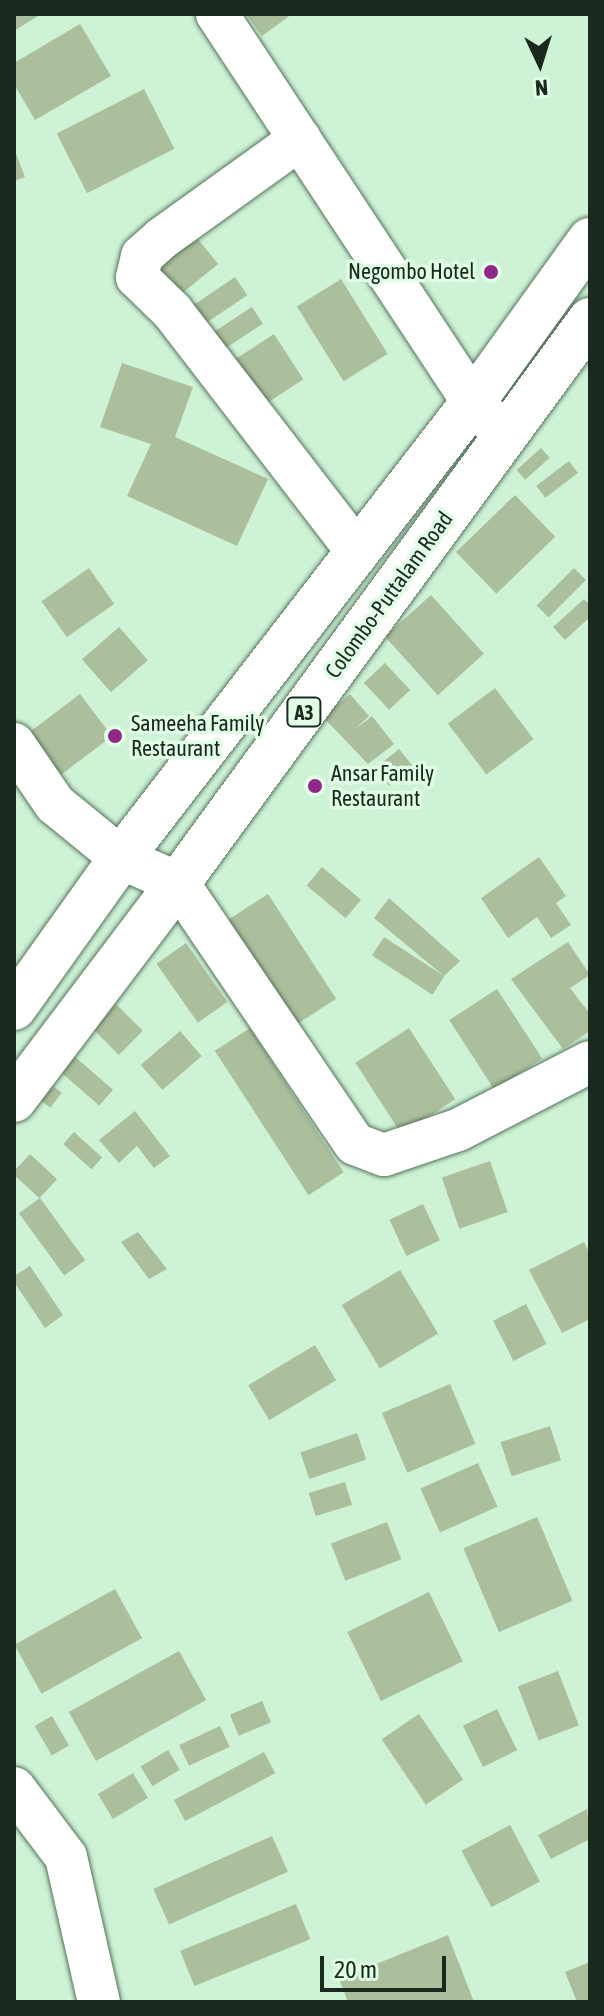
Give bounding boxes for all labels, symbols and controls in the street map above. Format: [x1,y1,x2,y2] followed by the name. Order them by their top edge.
[500,24,580,104] north arrow
[534,75,549,101] text: N
[348,259,475,285] place label: Negombo Hotel
[482,263,500,281] marker: Negombo Hotel
[320,507,458,683] street label: Colombo-Puttalam Road
[286,696,322,728] road number: A3
[131,710,264,762] place label: Sameeha Family Restaurant
[106,727,124,745] marker: Sameeha Family Restaurant
[331,760,434,812] place label: Ansar Family Restaurant
[306,777,324,795] marker: Ansar Family Restaurant
[324,1940,450,1990] scale bar
[334,1956,377,1983] text: 20 m

